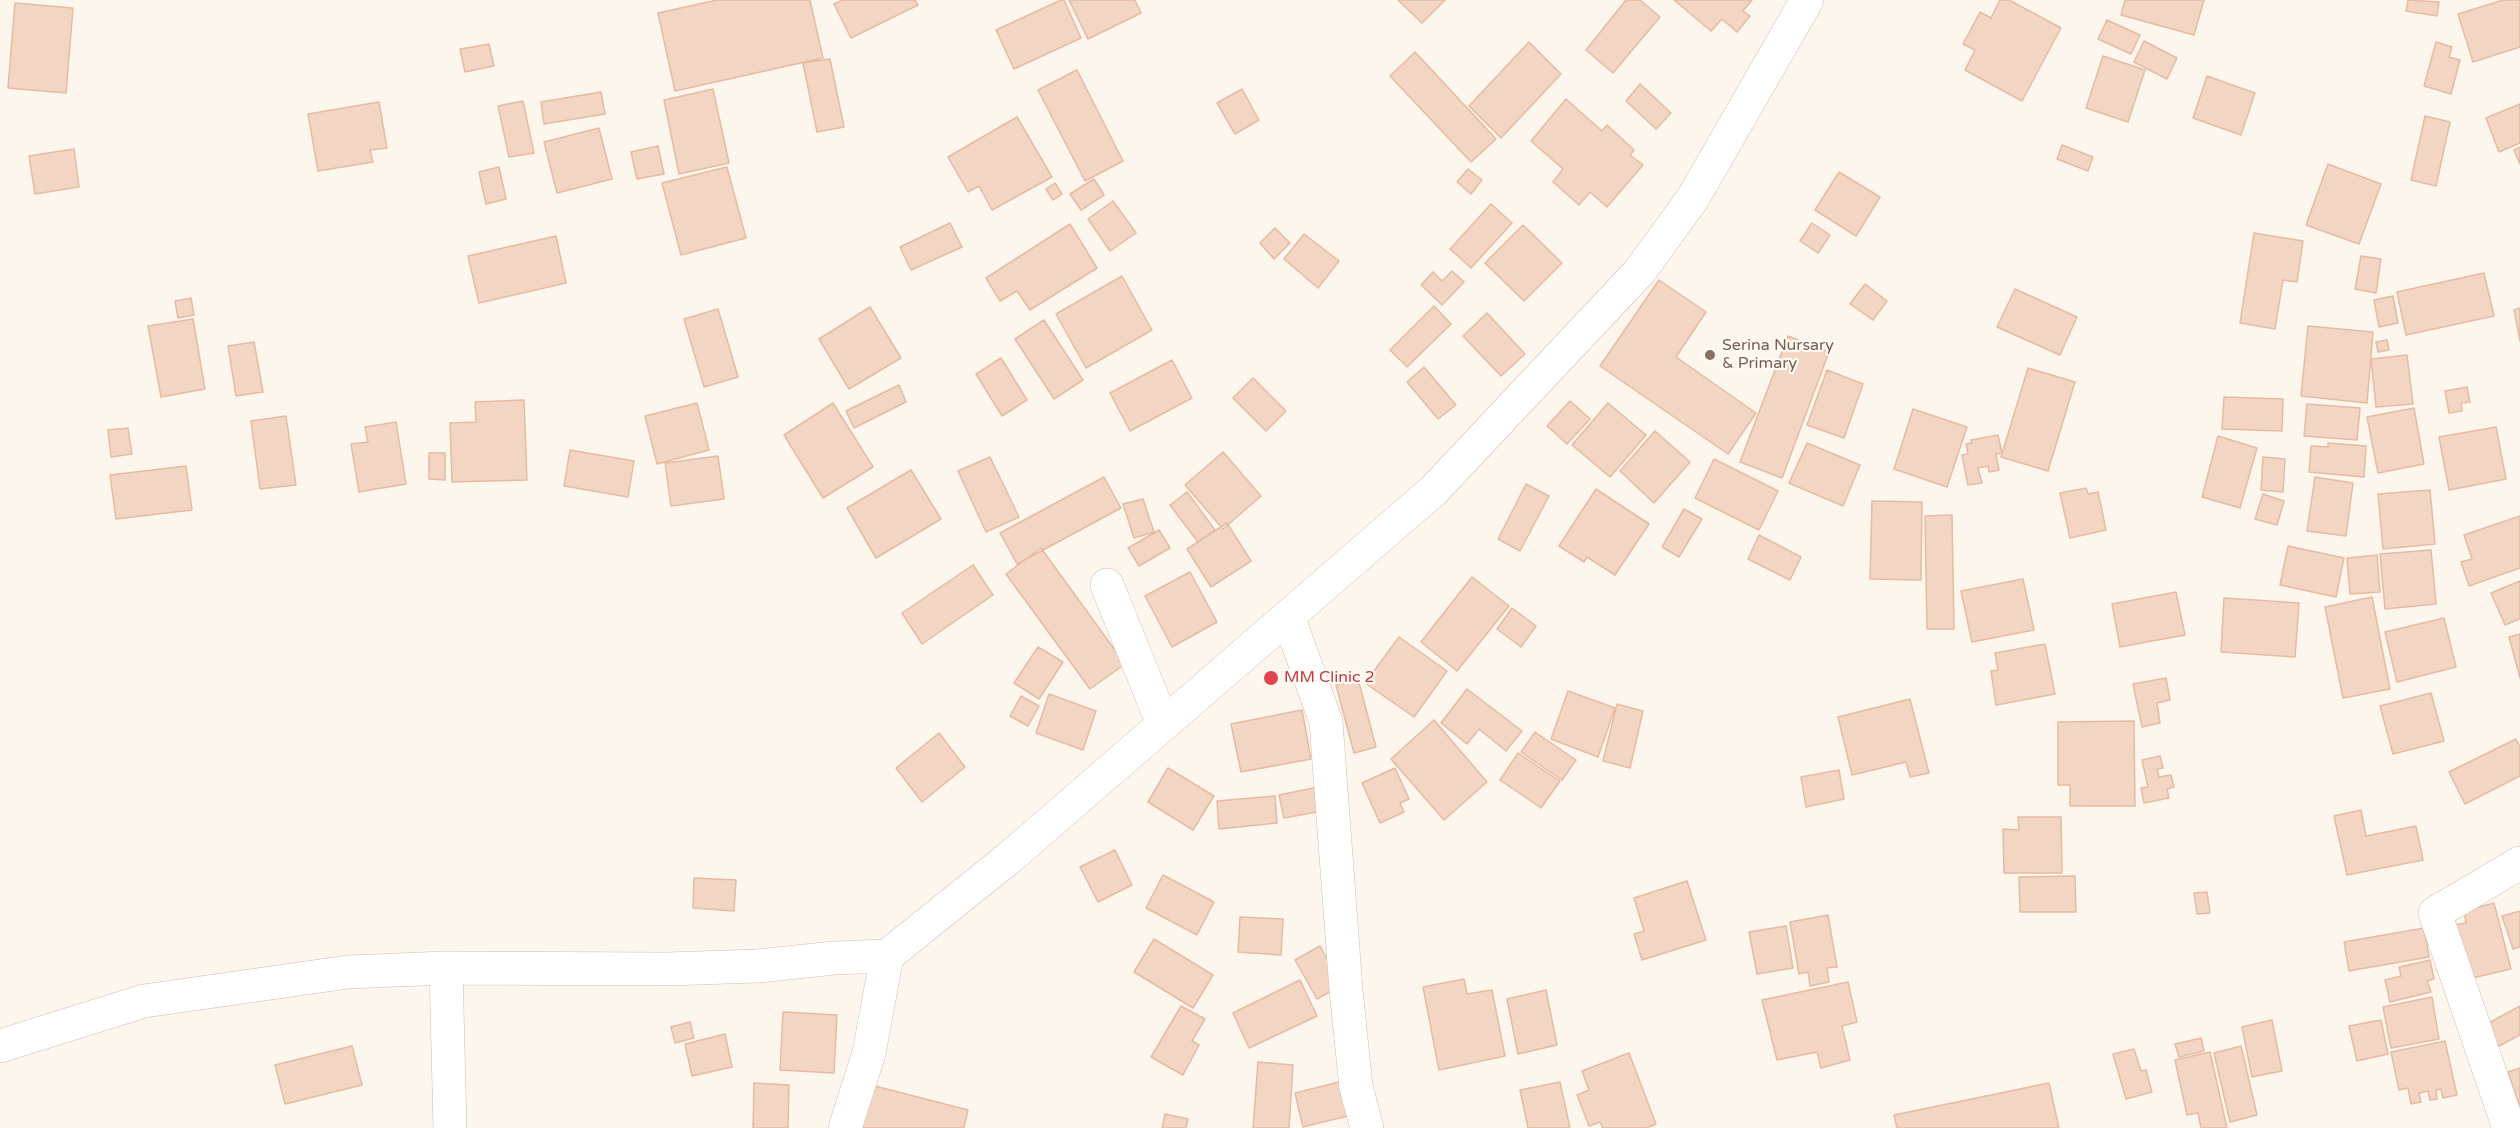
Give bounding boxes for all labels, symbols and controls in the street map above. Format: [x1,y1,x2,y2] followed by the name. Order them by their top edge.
[1722,336,1834,374] place label: Serina Nursary & Primary
[1703,348,1717,362] marker: Serina Nursary & Primary
[1284,668,1375,688] place label: MM Clinic 2
[1262,669,1280,687] marker: MM Clinic 2

